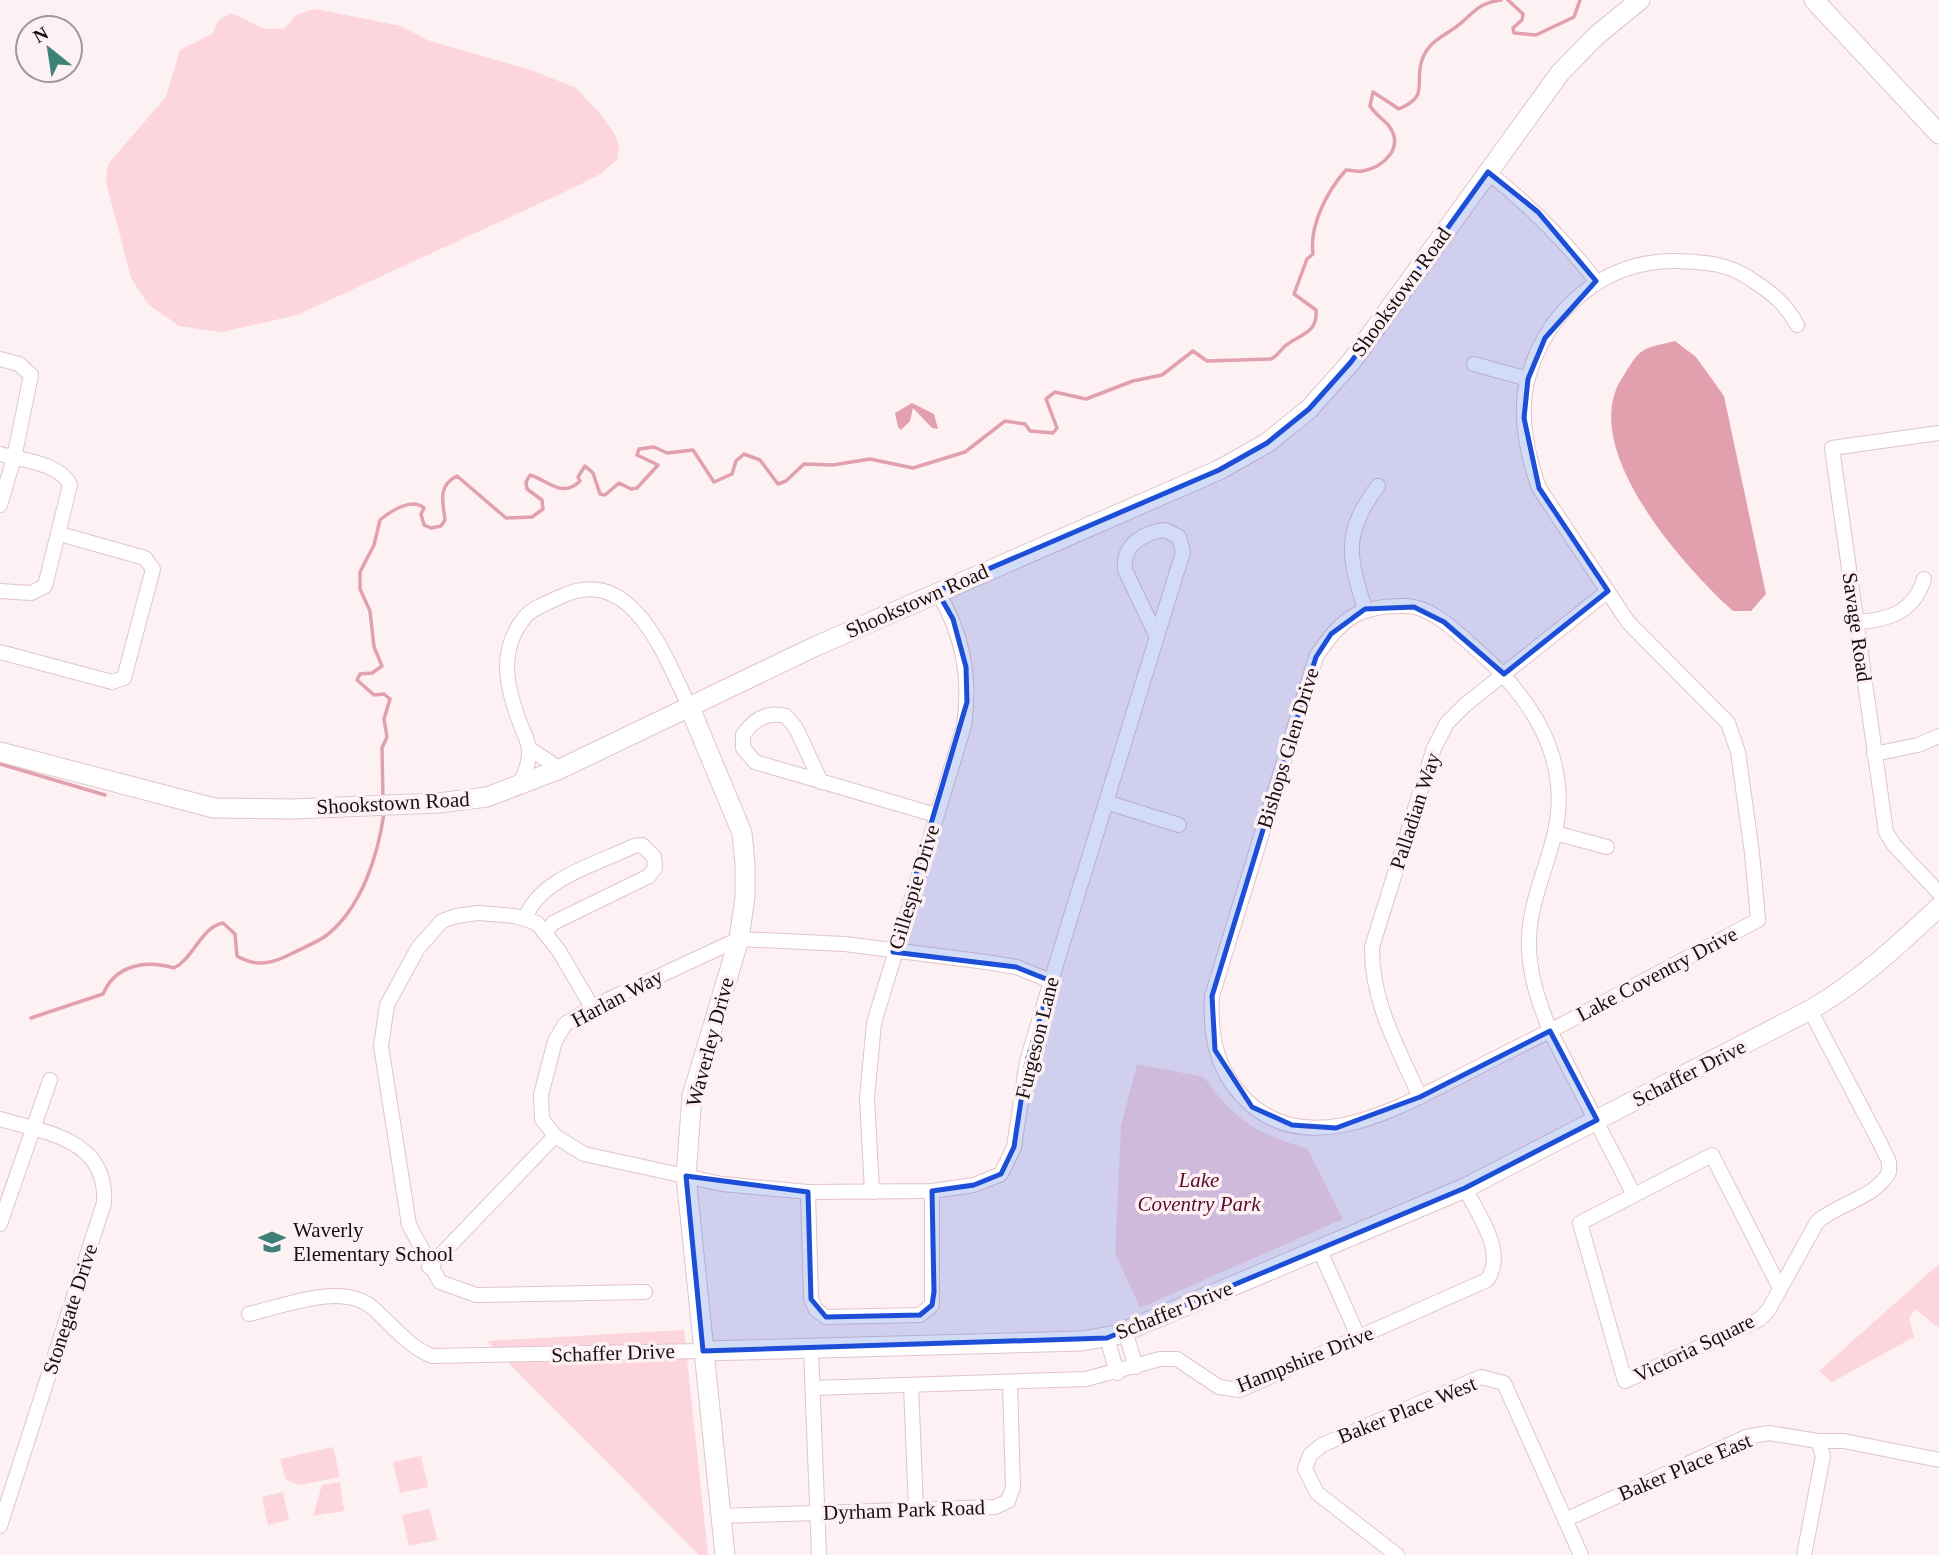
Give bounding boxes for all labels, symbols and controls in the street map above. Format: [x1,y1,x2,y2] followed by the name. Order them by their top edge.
[14,14,84,84] north arrow
[30,22,52,47] text: N
[1346,222,1456,361] street label: Shookstown Road
[842,559,992,643] street label: Shookstown Road
[1837,571,1877,684] street label: Savage Road
[1252,665,1324,831] street label: Bishops Glen Drive
[1385,749,1445,872] street label: Palladian Way
[316,787,471,819] street label: Shookstown Road
[884,822,944,952] street label: Gillespie Drive
[1573,922,1741,1026] street label: Lake Coventry Drive
[567,964,667,1032] street label: Harlan Way
[1010,974,1064,1102] street label: Furgeson Lane
[681,975,739,1109] street label: Waverley Drive
[1628,1034,1750,1112] street label: Schaffer Drive
[1137,1168,1261,1216] park label: Lake Coventry Park
[293,1218,454,1266] place label: Waverly Elementary School
[257,1227,287,1257] school or university icon: Waverly Elementary School
[38,1241,102,1377] street label: Stonegate Drive
[1112,1276,1236,1344] street label: Schaffer Drive
[1630,1308,1758,1388] street label: Victoria Square
[1233,1321,1377,1397] street label: Hampshire Drive
[551,1339,675,1367] street label: Schaffer Drive
[1334,1371,1480,1449] street label: Baker Place West
[1615,1428,1755,1506] street label: Baker Place East
[823,1495,986,1525] street label: Dyrham Park Road

